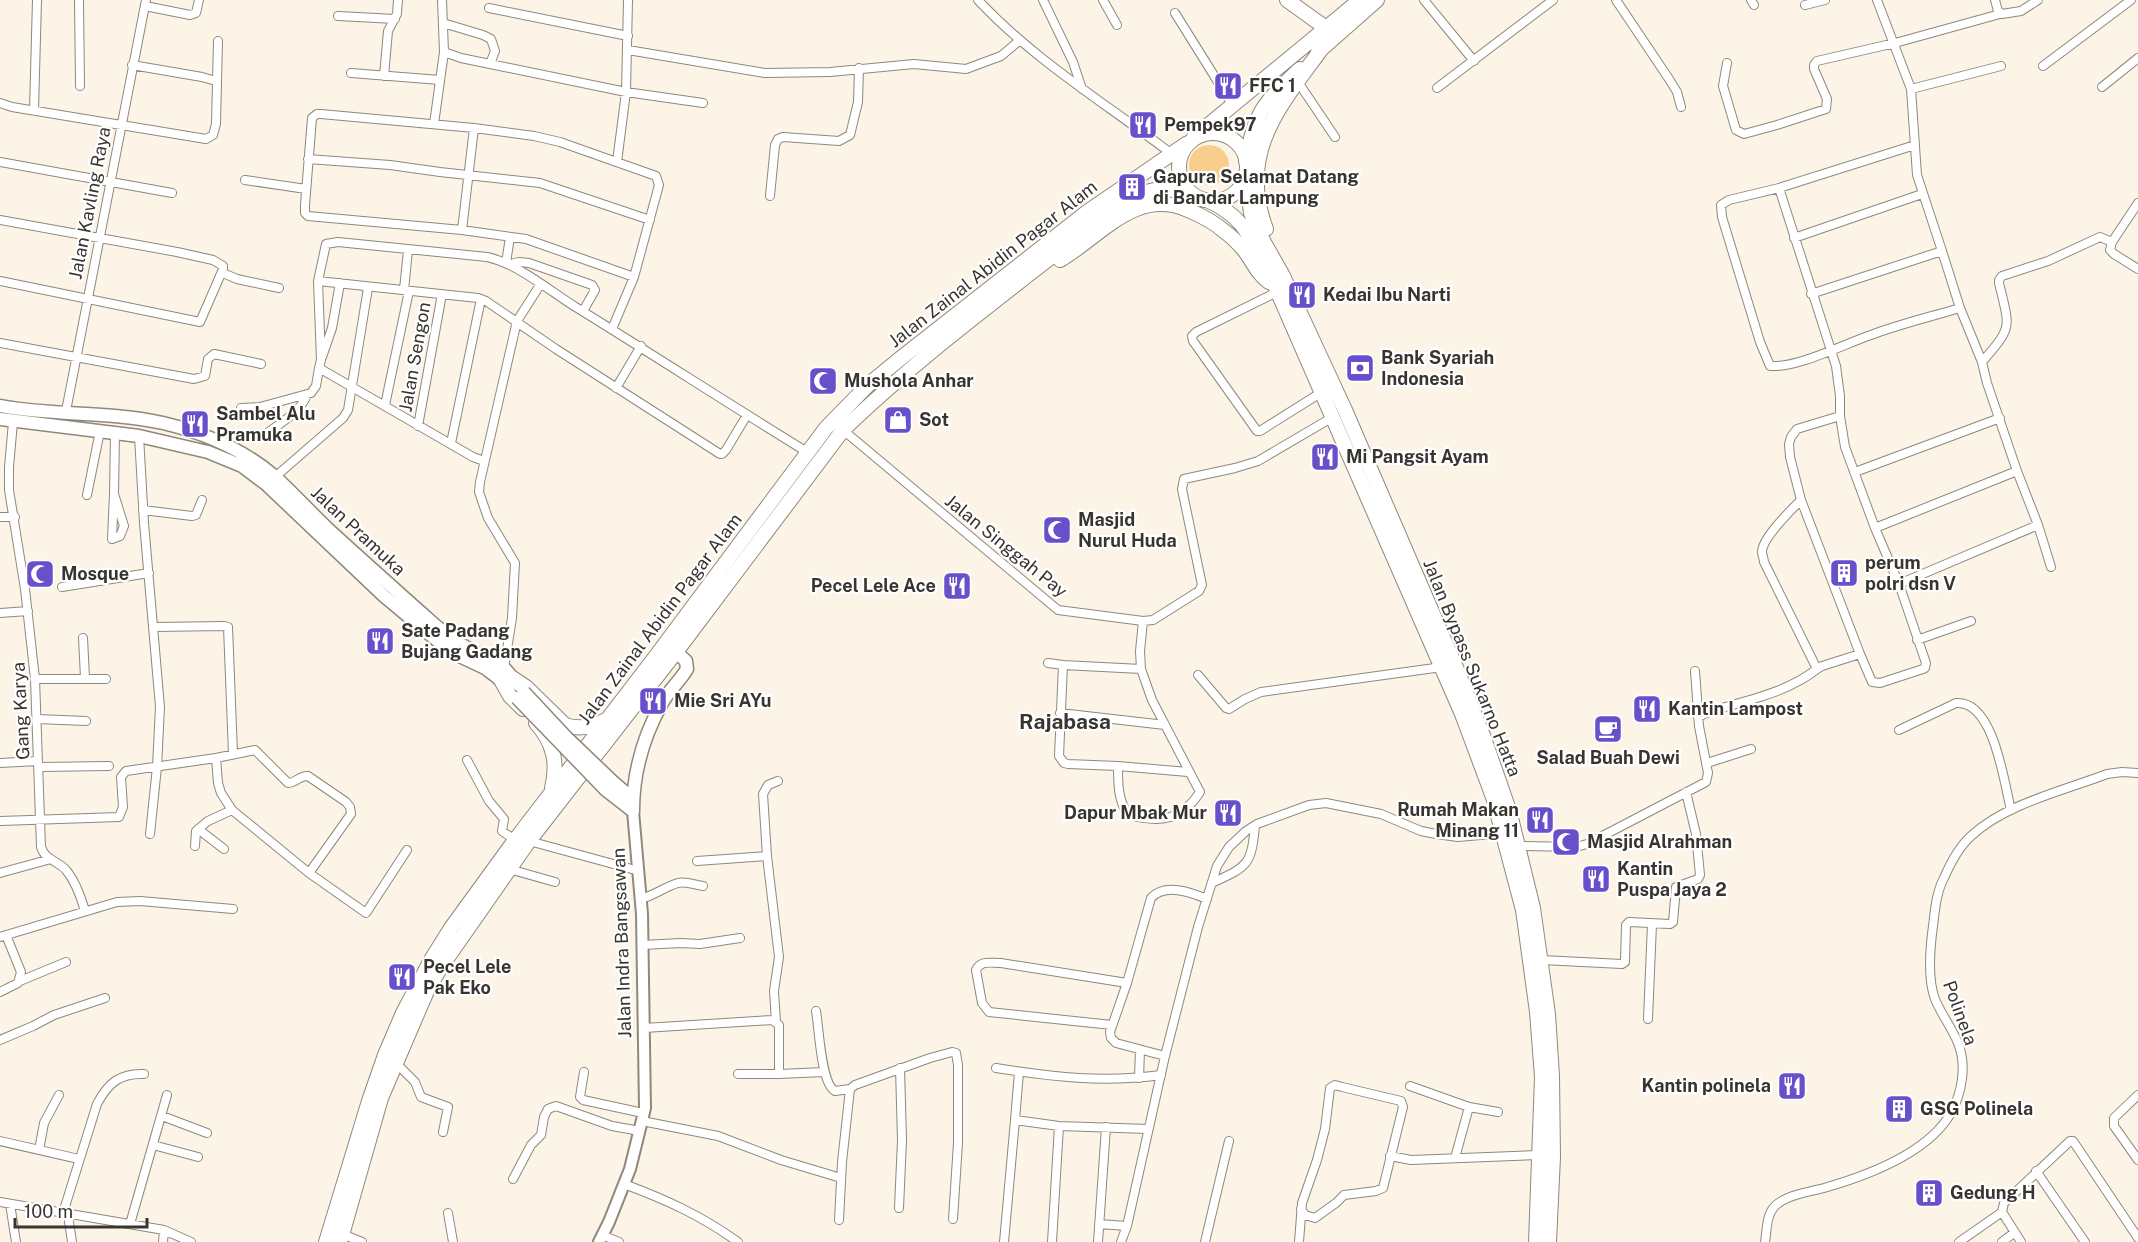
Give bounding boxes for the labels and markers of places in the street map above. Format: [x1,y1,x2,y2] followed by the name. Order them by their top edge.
[1212,70,1244,102] restaurant icon: FFC 1
[1249,75,1296,96] place label: FFC 1
[1127,109,1159,141] restaurant icon: Pempek97
[1164,114,1257,135] place label: Pempek97
[1153,166,1359,208] place label: Gapura Selamat Datang di Bandar Lampung
[1116,171,1148,203] building icon: Gapura Selamat Datang di Bandar Lampung
[1286,279,1318,311] restaurant icon: Kedai Ibu Narti
[1323,284,1451,305] place label: Kedai Ibu Narti
[1381,347,1494,389] place label: Bank Syariah Indonesia
[1344,352,1376,384] bank icon: Bank Syariah Indonesia
[807,365,839,397] mosque icon: Mushola Anhar
[844,370,974,391] place label: Mushola Anhar
[216,403,316,445] place label: Sambel Alu Pramuka
[882,404,914,436] shop icon: Sot
[179,408,211,440] restaurant icon: Sambel Alu Pramuka
[919,409,949,430] place label: Sot
[1309,441,1341,473] restaurant icon: Mi Pangsit Ayam
[1346,446,1489,467] place label: Mi Pangsit Ayam
[1078,509,1177,551] place label: Masjid Nurul Huda
[1041,514,1073,546] mosque icon: Masjid Nurul Huda
[1865,552,1956,594] place label: perum polri dsn V
[1828,557,1860,589] building icon: perum polri dsn V
[24,558,56,590] mosque icon: Mosque
[61,563,129,584] place label: Mosque
[941,570,973,602] restaurant icon: Pecel Lele Ace
[811,575,936,596] place label: Pecel Lele Ace
[401,620,532,662] place label: Sate Padang Bujang Gadang
[364,625,396,657] restaurant icon: Sate Padang Bujang Gadang
[637,685,669,717] restaurant icon: Mie Sri AYu
[674,690,772,711] place label: Mie Sri AYu
[1631,693,1663,725] restaurant icon: Kantin Lampost
[1668,698,1803,719] place label: Kantin Lampost
[1592,713,1624,745] cafe icon: Salad Buah Dewi
[1536,747,1680,768] place label: Salad Buah Dewi
[1212,797,1244,829] restaurant icon: Dapur Mbak Mur
[1397,799,1519,841] place label: Rumah Makan Minang 11
[1064,802,1208,823] place label: Dapur Mbak Mur
[1524,804,1556,836] restaurant icon: Rumah Makan Minang 11
[1550,826,1582,858] mosque icon: Masjid Alrahman
[1587,831,1732,852] place label: Masjid Alrahman
[1617,858,1727,900] place label: Kantin Puspa Jaya 2
[1580,863,1612,895] restaurant icon: Kantin Puspa Jaya 2
[423,956,511,998] place label: Pecel Lele Pak Eko
[386,961,418,993] restaurant icon: Pecel Lele Pak Eko
[1776,1070,1808,1102] restaurant icon: Kantin polinela
[1642,1075,1771,1096] place label: Kantin polinela
[1883,1093,1915,1125] building icon: GSG Polinela
[1920,1098,2033,1119] place label: GSG Polinela
[1913,1177,1945,1209] building icon: Gedung H
[1950,1182,2036,1203] place label: Gedung H

